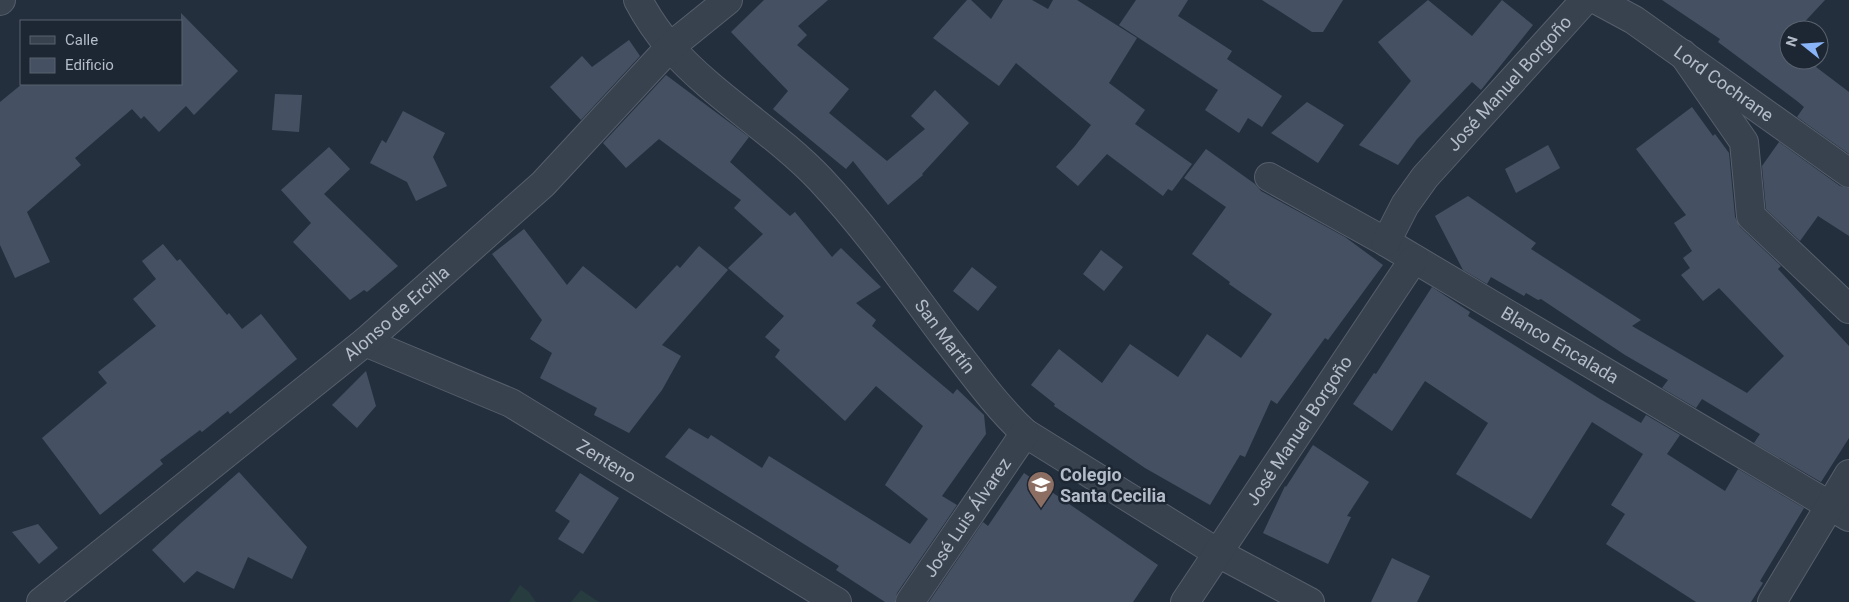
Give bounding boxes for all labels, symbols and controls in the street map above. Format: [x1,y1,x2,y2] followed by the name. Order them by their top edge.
[1443,11,1576,155] street label: José Manuel Borgoño
[20,20,182,85] legend
[1779,20,1829,70] north arrow
[65,31,98,49] text: Calle
[1782,34,1801,48] text: N
[1670,41,1778,126] street label: Lord Cochrane
[65,56,114,74] text: Edificio
[339,261,453,365] street label: Alonso de Ercilla
[911,295,980,377] street label: San Martín
[1498,302,1623,388] street label: Blanco Encalada
[1242,352,1356,509] street label: José Manuel Borgoño
[573,435,640,487] street label: Zenteno
[919,454,1015,581] street label: José Luis Álvarez
[1060,464,1166,506] place label: Colegio Santa Cecilia
[1026,470,1056,509] school or university icon: Colegio Santa Cecilia

